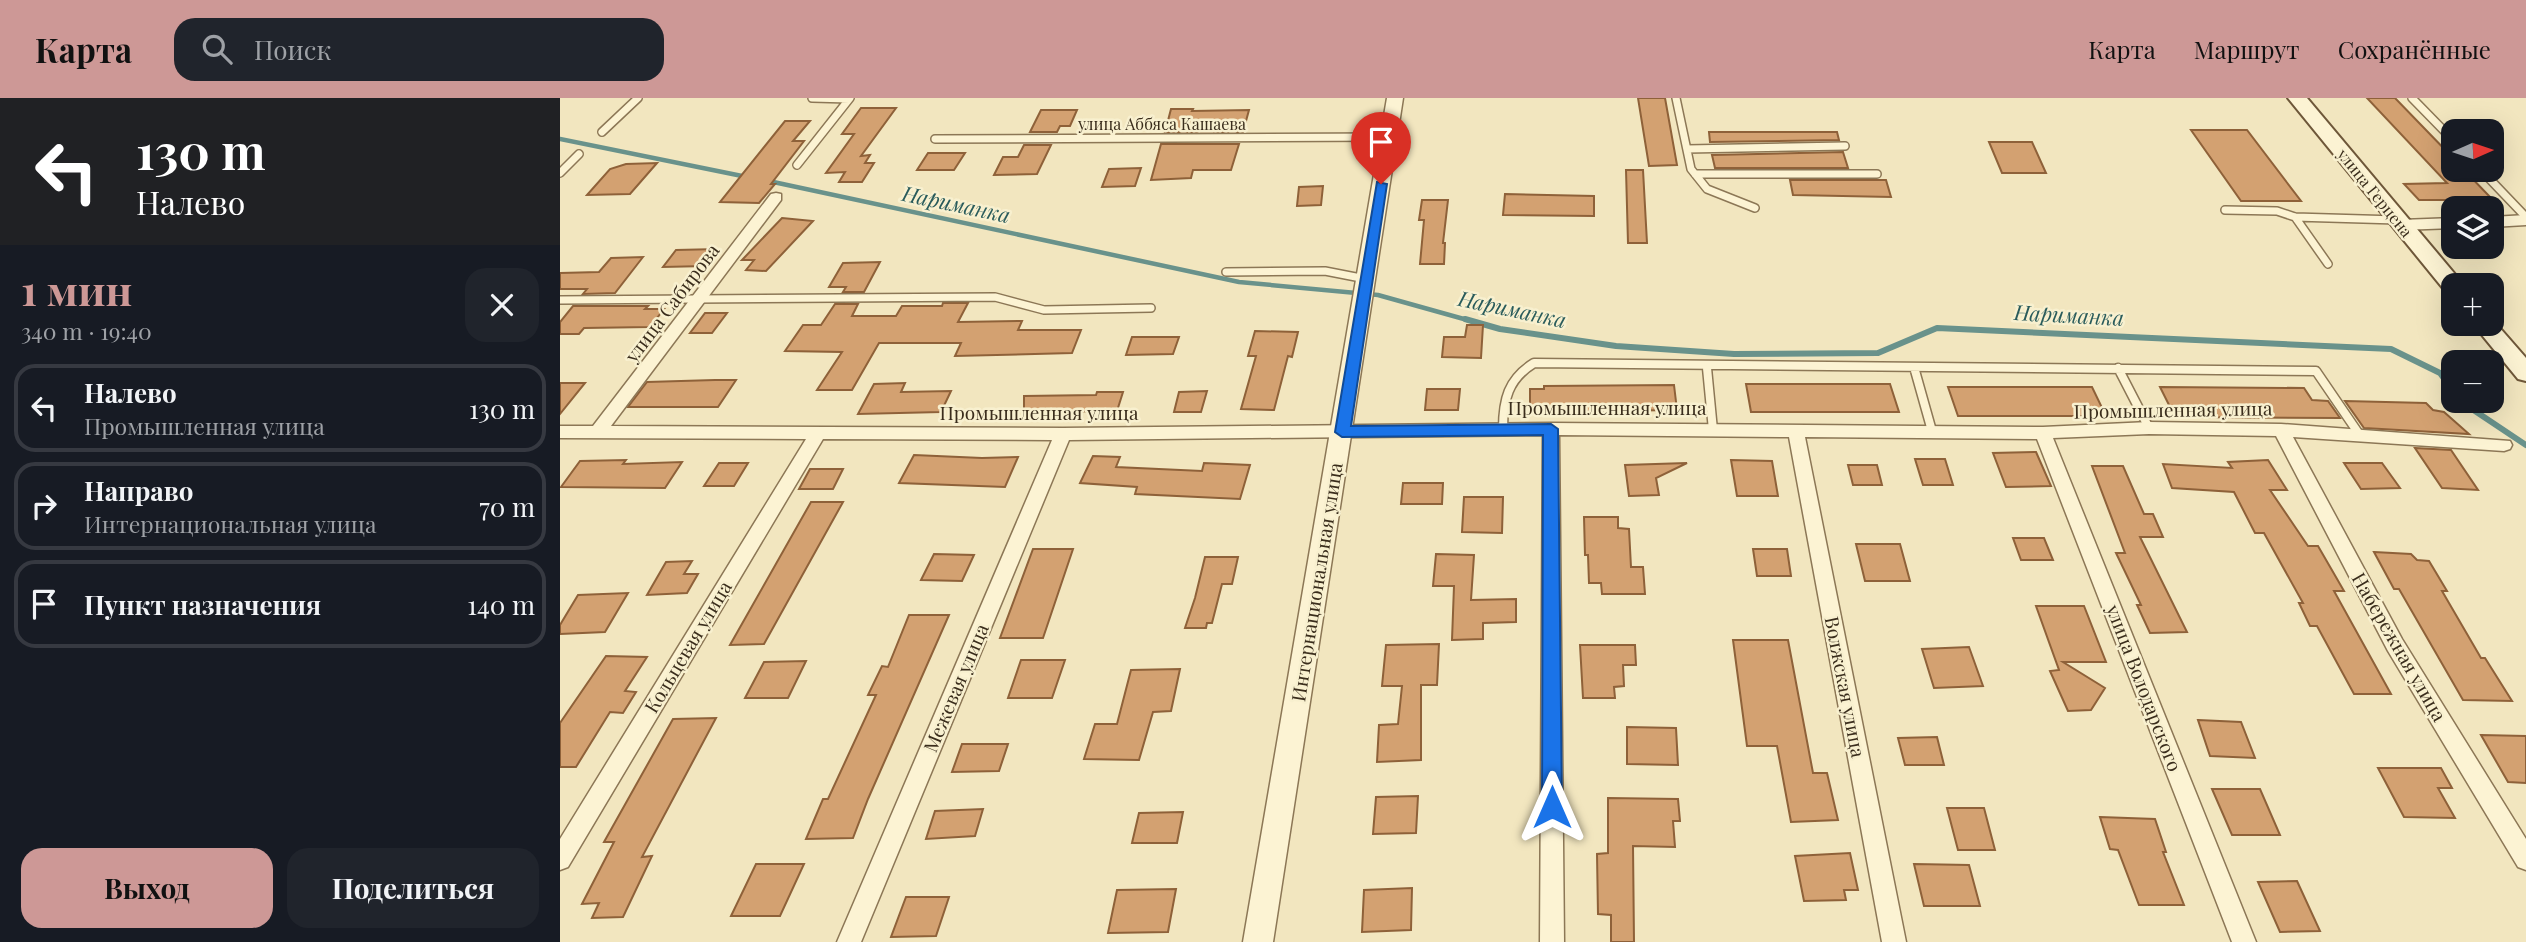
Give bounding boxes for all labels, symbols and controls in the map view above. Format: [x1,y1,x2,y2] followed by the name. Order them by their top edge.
[174,18,664,81] search box
[35,27,132,71] text: Карта
[198,30,236,68] icon: search
[254,32,331,67] text: Поиск
[2088,33,2156,65] text: Карта
[2194,33,2300,65] text: Маршрут
[2338,33,2491,65] text: Сохранённые
[1351,112,1411,184] pin
[1077,113,1246,134] street label: улица Аббяса Кашаева
[136,117,266,182] text: 130 m
[2441,119,2504,182] north arrow
[2441,119,2504,413] map controls
[1362,123,1400,161] icon: arrive
[21,126,112,217] icon: left
[2333,143,2418,241] street label: улица Герцена
[899,178,1013,228] water label: Нариманка
[136,180,245,223] text: Налево
[2441,196,2504,259] button: layers
[617,237,725,368] street label: улица Сабирова
[21,261,132,317] text: 1 мин
[465,268,539,342] button: close
[2441,273,2504,336] button: +
[1455,283,1569,333] water label: Нариманка
[2013,297,2125,331] water label: Нариманка
[21,315,152,346] text: 340 m · 19:40
[2441,350,2504,413] button: −
[84,375,177,410] text: Налево
[25,389,63,427] icon: left
[469,391,535,426] text: 130 m
[1508,394,1707,420] street label: Промышленная улица
[2073,394,2273,424] street label: Промышленная улица
[940,399,1139,425] street label: Промышленная улица
[84,410,325,441] text: Промышленная улица
[1284,460,1348,703] street label: Интернациональная улица
[84,473,193,508] text: Направо
[25,487,63,525] icon: right
[479,489,535,524] text: 70 m
[84,508,376,539] text: Интернациональная улица
[2347,567,2453,726] street label: Набережная улица
[637,575,737,717] street label: Кольцевая улица
[25,585,63,623] icon: arrive
[84,587,321,622] text: Пункт назначения
[467,587,535,622] text: 140 m
[2101,599,2189,775] street label: улица Володарского
[1820,614,1873,760] street label: Волжская улица
[916,619,994,756] street label: Межевая улица
[1515,770,1589,844] position arrow
[21,848,273,928] button: Выход
[287,848,539,928] button: Поделиться

